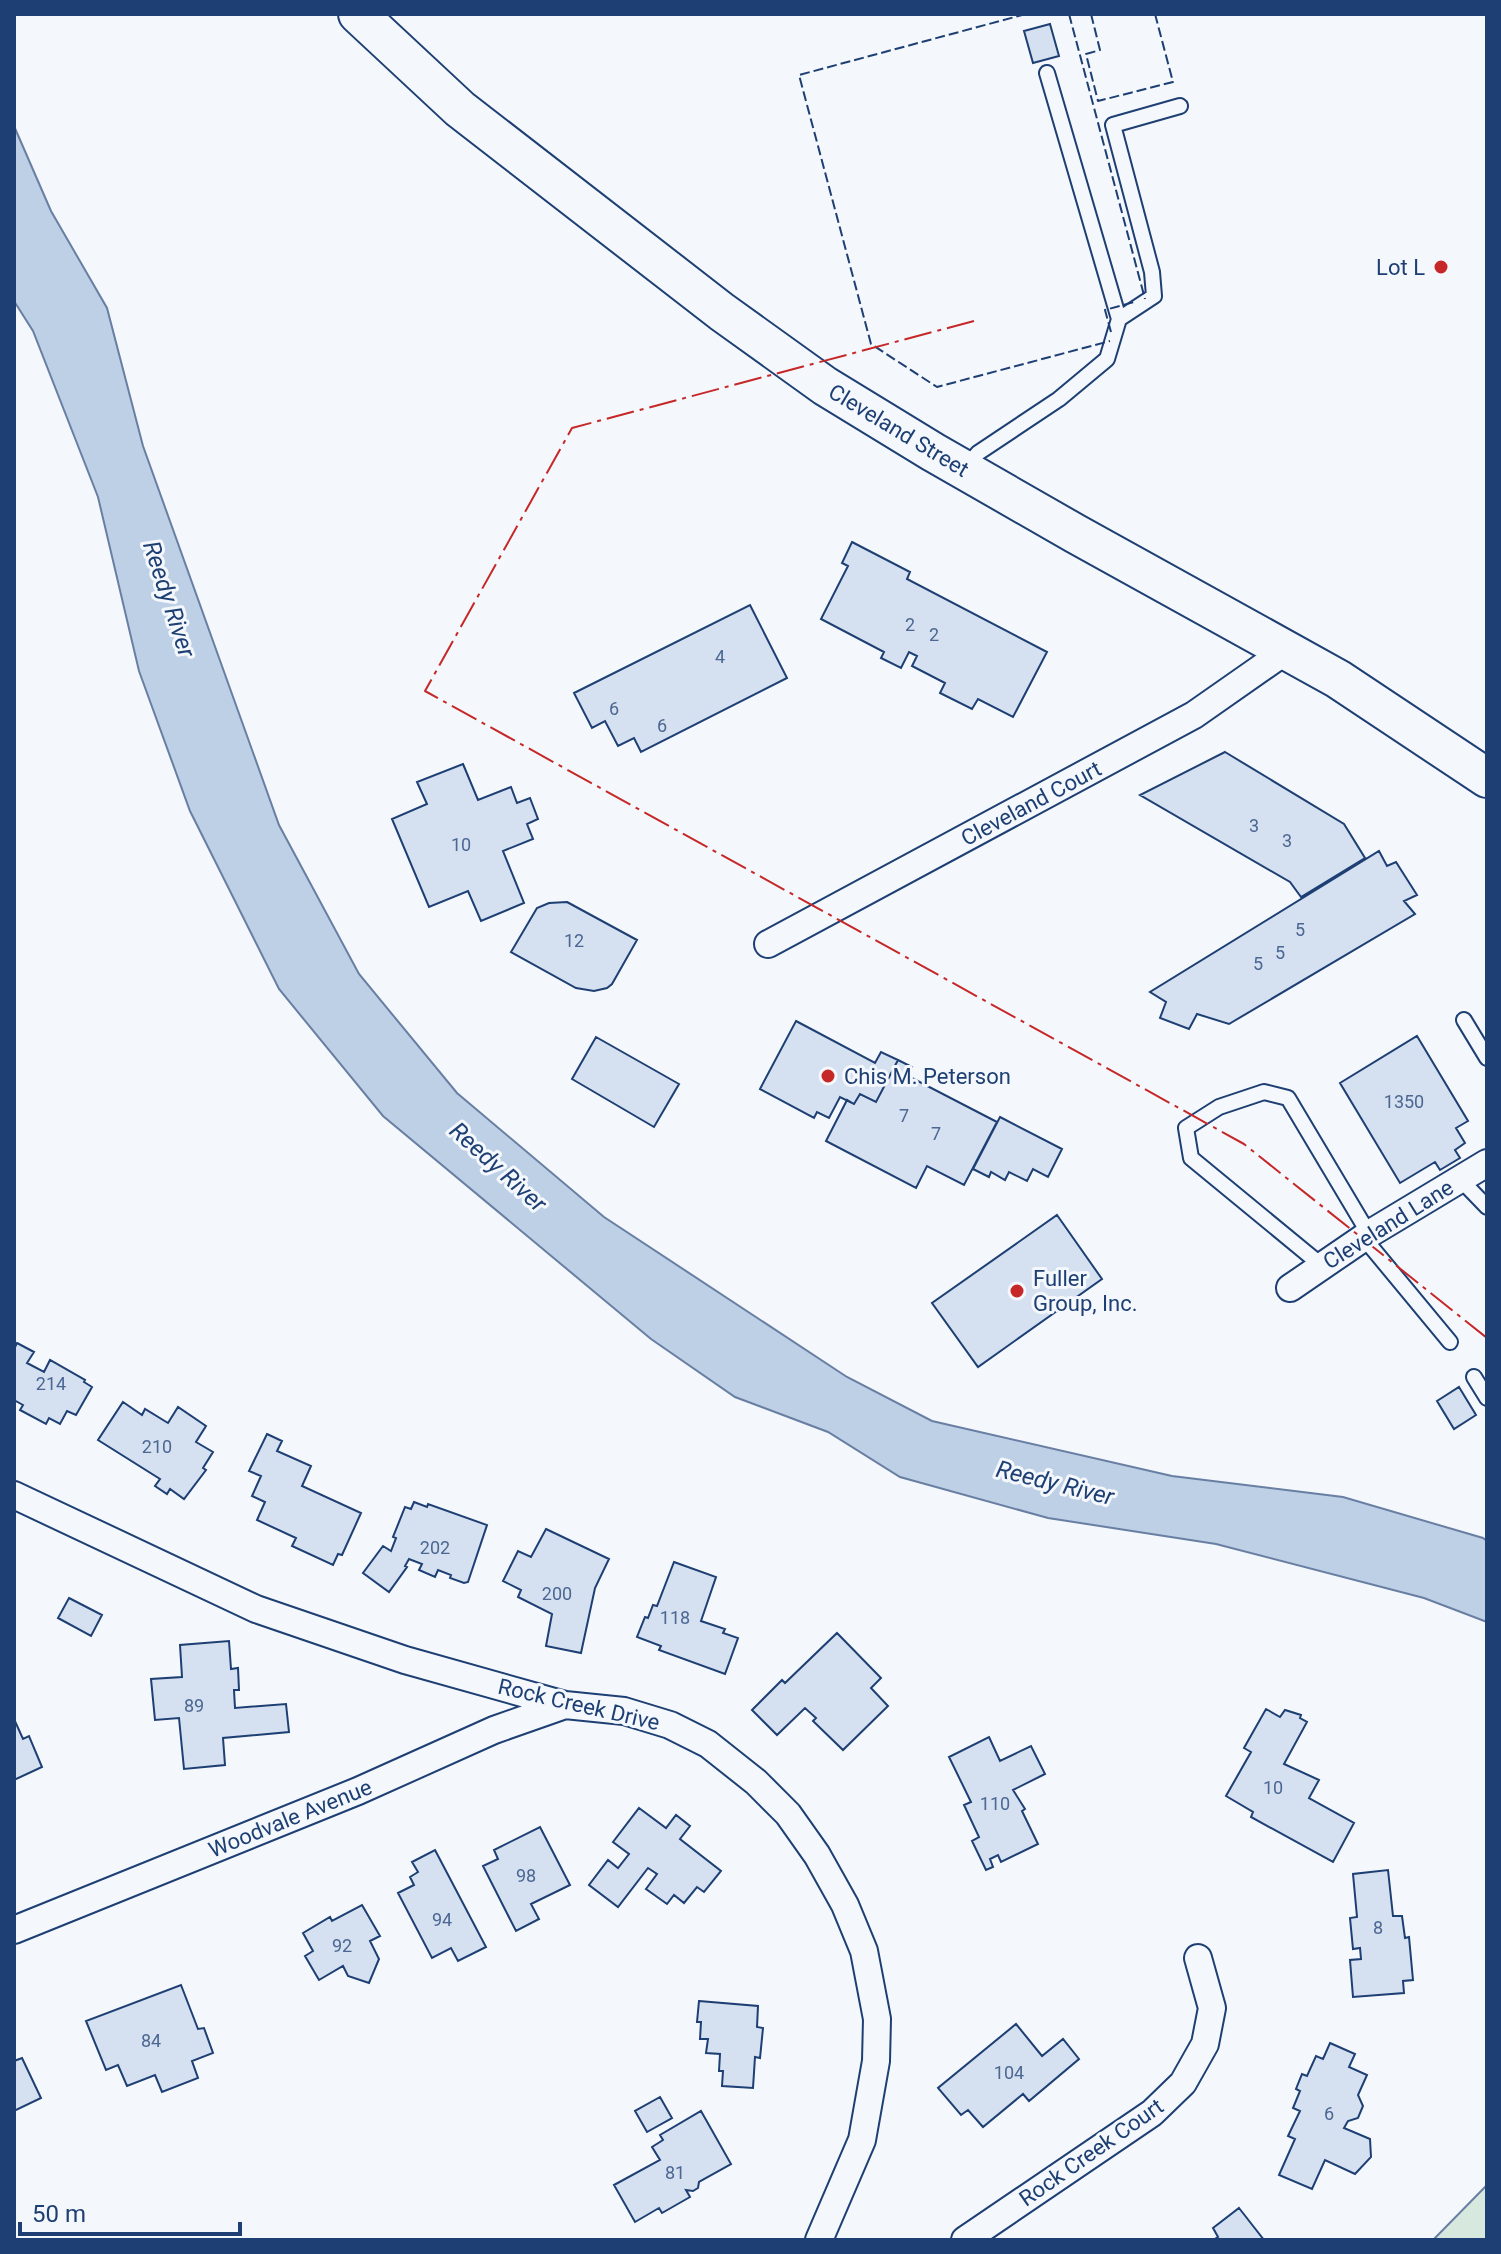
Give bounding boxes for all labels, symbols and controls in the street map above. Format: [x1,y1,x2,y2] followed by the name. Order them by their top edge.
[1376,255,1425,280] place label: Lot L
[1432,258,1450,276] marker: Lot L
[824,379,973,482] street label: Cleveland Street
[137,537,201,662] water label: Reedy River
[905,614,915,635] house number: 2
[929,624,939,645] house number: 2
[715,646,725,667] house number: 4
[609,698,619,719] house number: 6
[657,715,667,736] house number: 6
[957,756,1105,851] street label: Cleveland Court
[1249,815,1259,836] house number: 3
[1282,830,1292,851] house number: 3
[451,834,471,855] house number: 10
[1295,919,1305,940] house number: 5
[564,930,584,951] house number: 12
[1275,942,1285,963] house number: 5
[1253,953,1263,974] house number: 5
[844,1064,1011,1089] place label: Chis M. Peterson
[819,1067,837,1085] marker: Chis M. Peterson
[1384,1091,1424,1112] house number: 1350
[899,1105,909,1126] house number: 7
[444,1116,553,1218] water label: Reedy River
[931,1123,941,1144] house number: 7
[1319,1175,1458,1274] street label: Cleveland Lane
[1033,1266,1138,1316] place label: Fuller Group, Inc.
[1008,1282,1026,1300] marker: Fuller Group, Inc.
[36,1373,66,1394] house number: 214
[142,1436,172,1457] house number: 210
[993,1455,1118,1511] water label: Reedy River
[420,1537,450,1558] house number: 202
[542,1583,572,1604] house number: 200
[660,1607,690,1628] house number: 118
[496,1674,662,1735] street label: Rock Creek Drive
[184,1695,204,1716] house number: 89
[205,1774,375,1863] street label: Woodvale Avenue
[1263,1777,1283,1798] house number: 10
[980,1793,1010,1814] house number: 110
[516,1865,536,1886] house number: 98
[432,1909,452,1930] house number: 94
[1373,1917,1383,1938] house number: 8
[332,1935,352,1956] house number: 92
[141,2030,161,2051] house number: 84
[994,2062,1024,2083] house number: 104
[1015,2093,1168,2211] street label: Rock Creek Court
[1324,2103,1334,2124] house number: 6
[665,2162,685,2183] house number: 81
[20,2186,240,2236] scale bar
[32,2200,86,2228] text: 50 m

